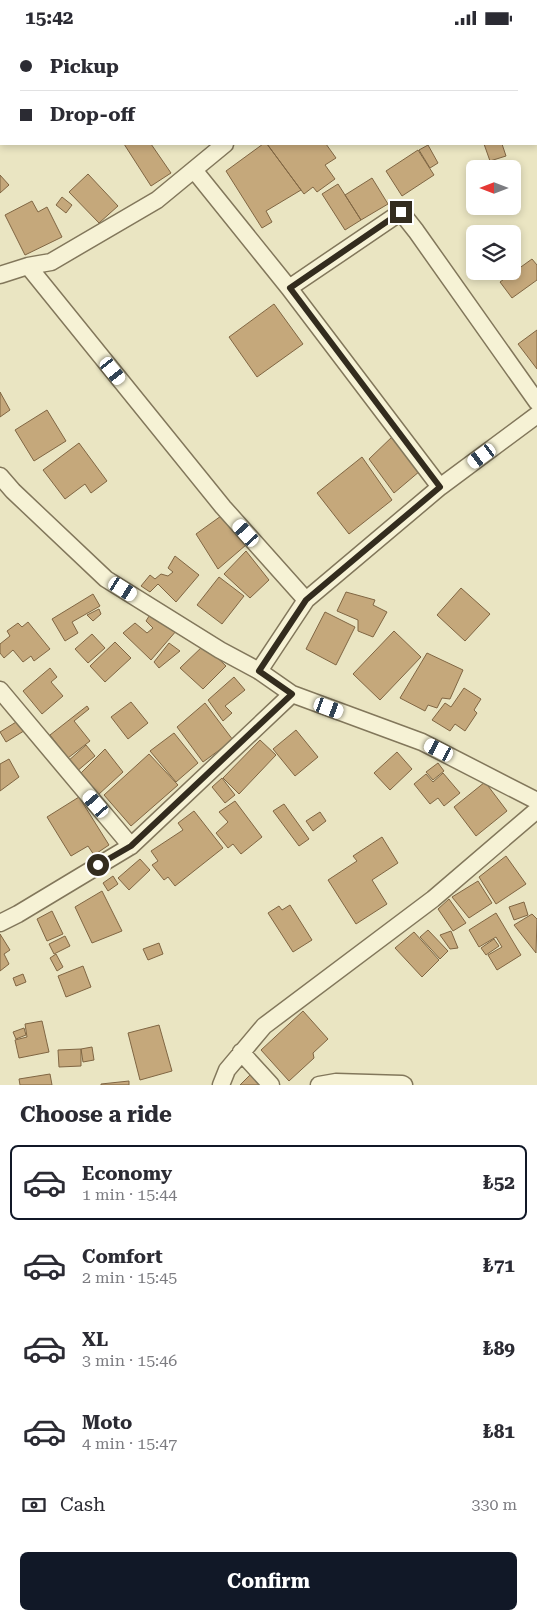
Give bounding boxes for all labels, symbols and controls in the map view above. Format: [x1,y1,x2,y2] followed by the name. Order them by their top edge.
[25,6,74,29] text: 15:42
[50,55,119,78] text: Pickup
[50,103,135,126] text: Drop-off
[466,160,521,215] north arrow
[466,160,521,280] map controls
[390,201,412,223] route end
[466,225,521,280] button: layers
[97,355,128,387] car
[465,441,498,471] car
[230,517,261,549] car
[106,575,139,603] car
[312,696,345,720] car
[422,737,455,763] car
[80,788,111,820] car
[87,854,109,876] route start
[20,1102,172,1127] text: Choose a ride
[22,1160,67,1205] icon: car
[82,1162,172,1185] text: Economy
[483,1171,515,1194] text: ₺52
[82,1185,177,1204] text: 1 min · 15:44
[22,1243,67,1288] icon: car
[82,1245,163,1268] text: Comfort
[483,1254,515,1277] text: ₺71
[82,1268,177,1287] text: 2 min · 15:45
[22,1326,67,1371] icon: car
[82,1328,108,1351] text: XL
[483,1337,515,1360] text: ₺89
[82,1351,177,1370] text: 3 min · 15:46
[22,1409,67,1454] icon: car
[82,1411,132,1434] text: Moto
[483,1420,515,1443] text: ₺81
[82,1434,177,1453] text: 4 min · 15:47
[20,1491,48,1519] icon: cash
[60,1493,105,1516] text: Cash
[471,1495,517,1514] text: 330 m
[20,1552,517,1610] button: Confirm

